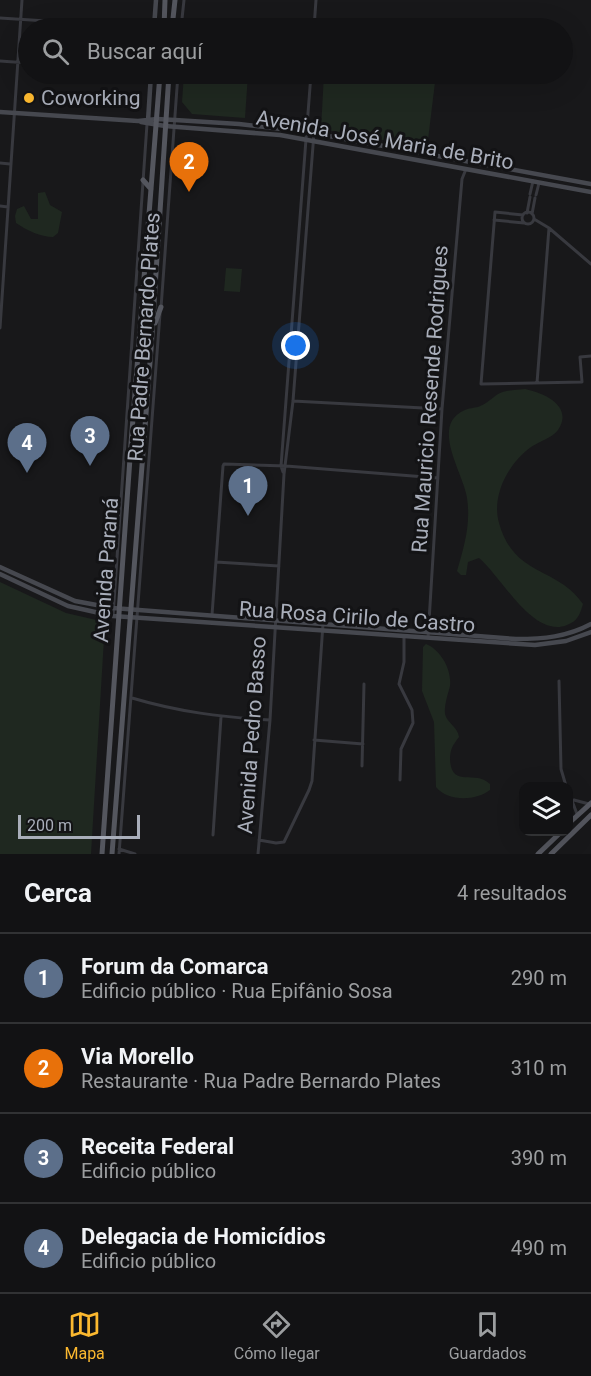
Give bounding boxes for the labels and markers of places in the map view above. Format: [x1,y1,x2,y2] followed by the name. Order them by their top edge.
[41,86,141,110] place label: Coworking
[22,91,36,105] marker: Coworking
[170,142,208,192] pin: 2
[70,416,110,466] pin: 3
[8,424,46,473] pin: 4
[228,466,268,516] pin: 1

